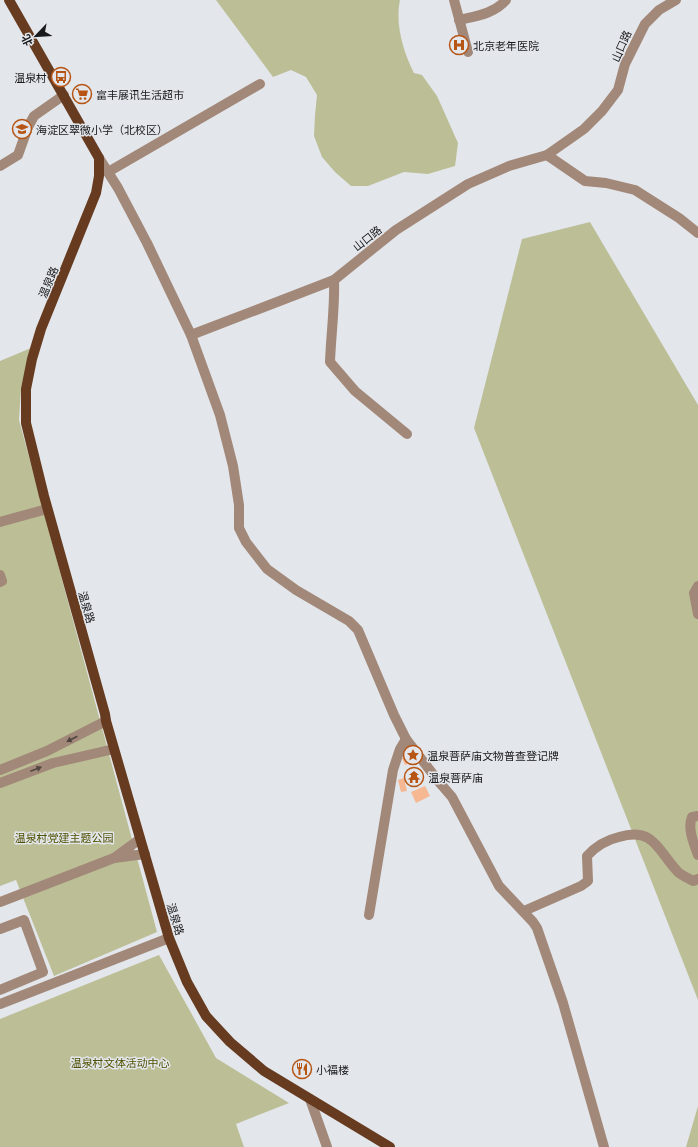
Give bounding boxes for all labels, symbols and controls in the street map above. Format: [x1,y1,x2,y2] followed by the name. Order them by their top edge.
[16,16,56,56] north arrow
[608,28,634,64] street label: 山口路
[18,33,35,48] text: 北
[448,34,470,56] hospital icon: 北京老年医院
[473,39,539,52] place label: 北京老年医院
[50,66,72,88] bus stop icon: 温泉村
[14,71,47,84] place label: 温泉村
[71,83,93,105] supermarket icon: 富丰展讯生活超市
[96,88,184,101] place label: 富丰展讯生活超市
[11,118,33,140] school or university icon: 海淀区翠微小学（北校区）
[36,123,168,136] place label: 海淀区翠微小学（北校区）
[350,223,384,253] street label: 山口路
[36,264,60,300] street label: 温泉路
[76,589,98,625] street label: 温泉路
[66,736,77,743] one-way arrow
[402,744,424,766] place icon: 温泉菩萨庙文物普查登记牌
[427,749,559,762] place label: 温泉菩萨庙文物普查登记牌
[31,766,43,772] one-way arrow
[403,766,425,788] temple icon: 温泉菩萨庙
[428,771,483,784] place label: 温泉菩萨庙
[15,831,114,844] park label: 温泉村党建主题公园
[165,901,187,937] street label: 温泉路
[71,1056,170,1069] park label: 温泉村文体活动中心
[291,1058,313,1080] restaurant icon: 小福楼
[316,1063,349,1076] place label: 小福楼

